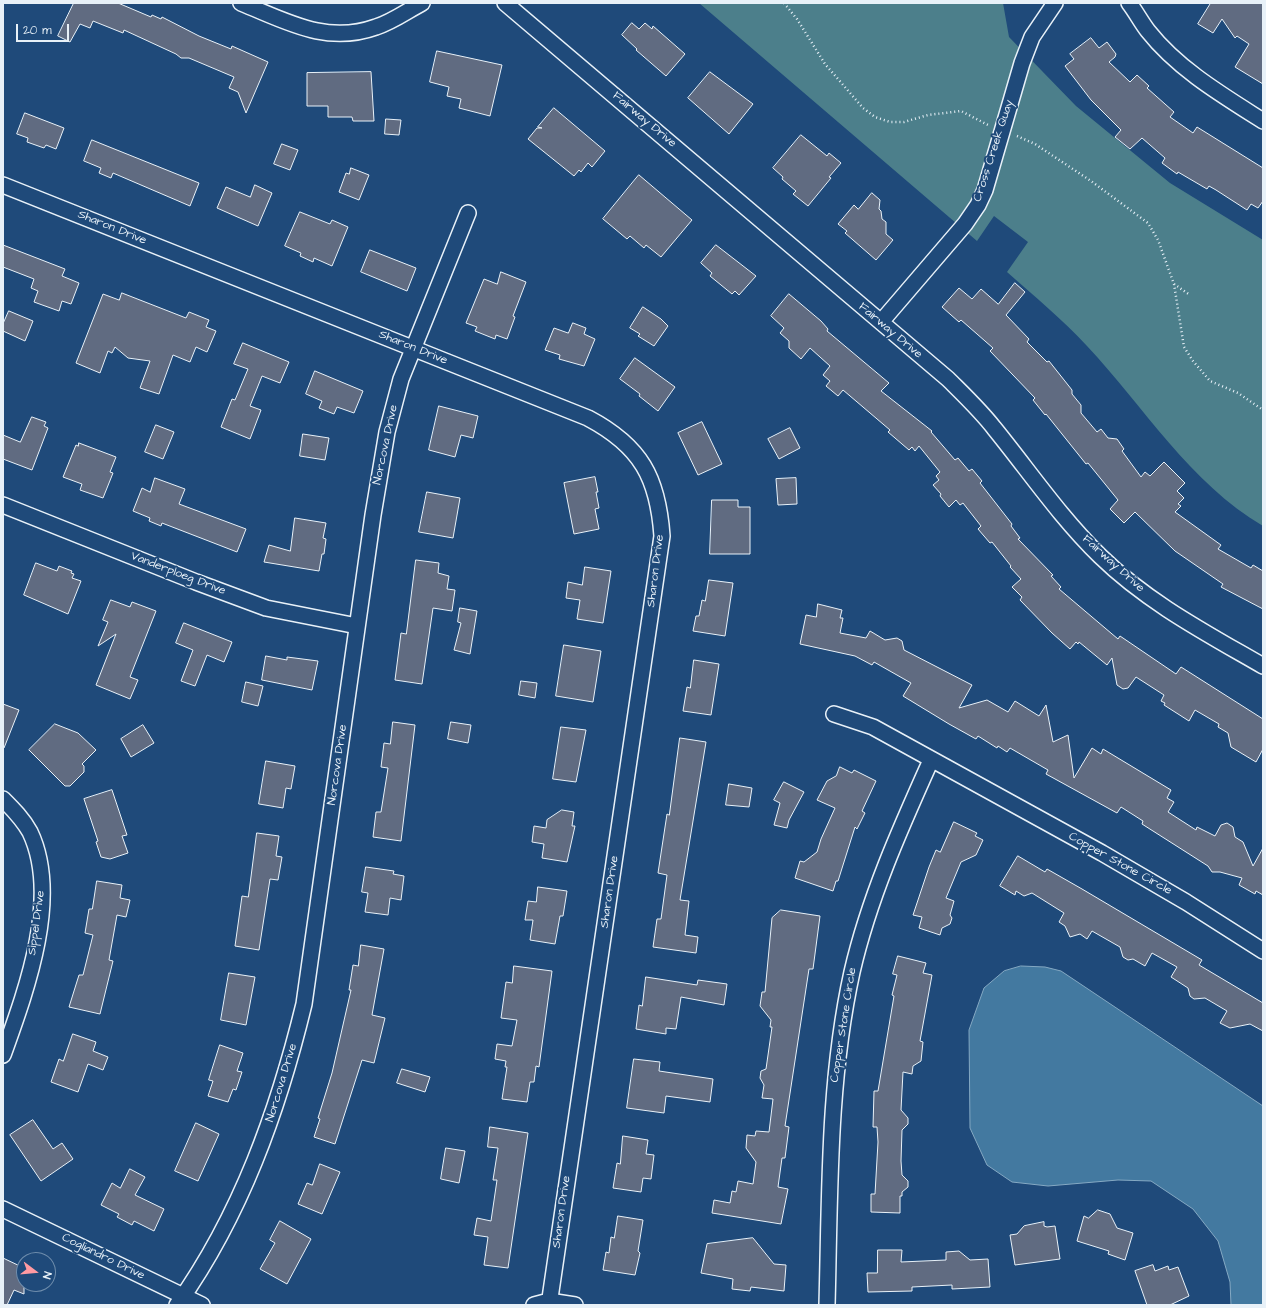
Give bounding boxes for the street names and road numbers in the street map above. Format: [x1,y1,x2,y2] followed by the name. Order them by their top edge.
[609,89,679,151] street label: Fairway Drive
[971,98,1017,204] street label: Cross Creek Quay
[76,208,148,248] street label: Sharon Drive
[855,300,925,362] street label: Fairway Drive
[377,328,449,368] street label: Sharon Drive
[371,404,401,486] street label: Norcova Drive
[1079,532,1147,596] street label: Fairway Drive
[644,534,668,608] street label: Sharon Drive
[128,549,228,599] street label: Vanderploeg Drive
[325,724,351,806] street label: Norcova Drive
[1066,830,1174,898] street label: Copper Stone Circle
[598,855,622,929] street label: Sharon Drive
[25,890,49,956] street label: Sippel Drive
[828,967,860,1083] street label: Copper Stone Circle
[263,1042,301,1124] street label: Norcova Drive
[550,1175,574,1249] street label: Sharon Drive
[59,1231,147,1283] street label: Cogliandro Drive

